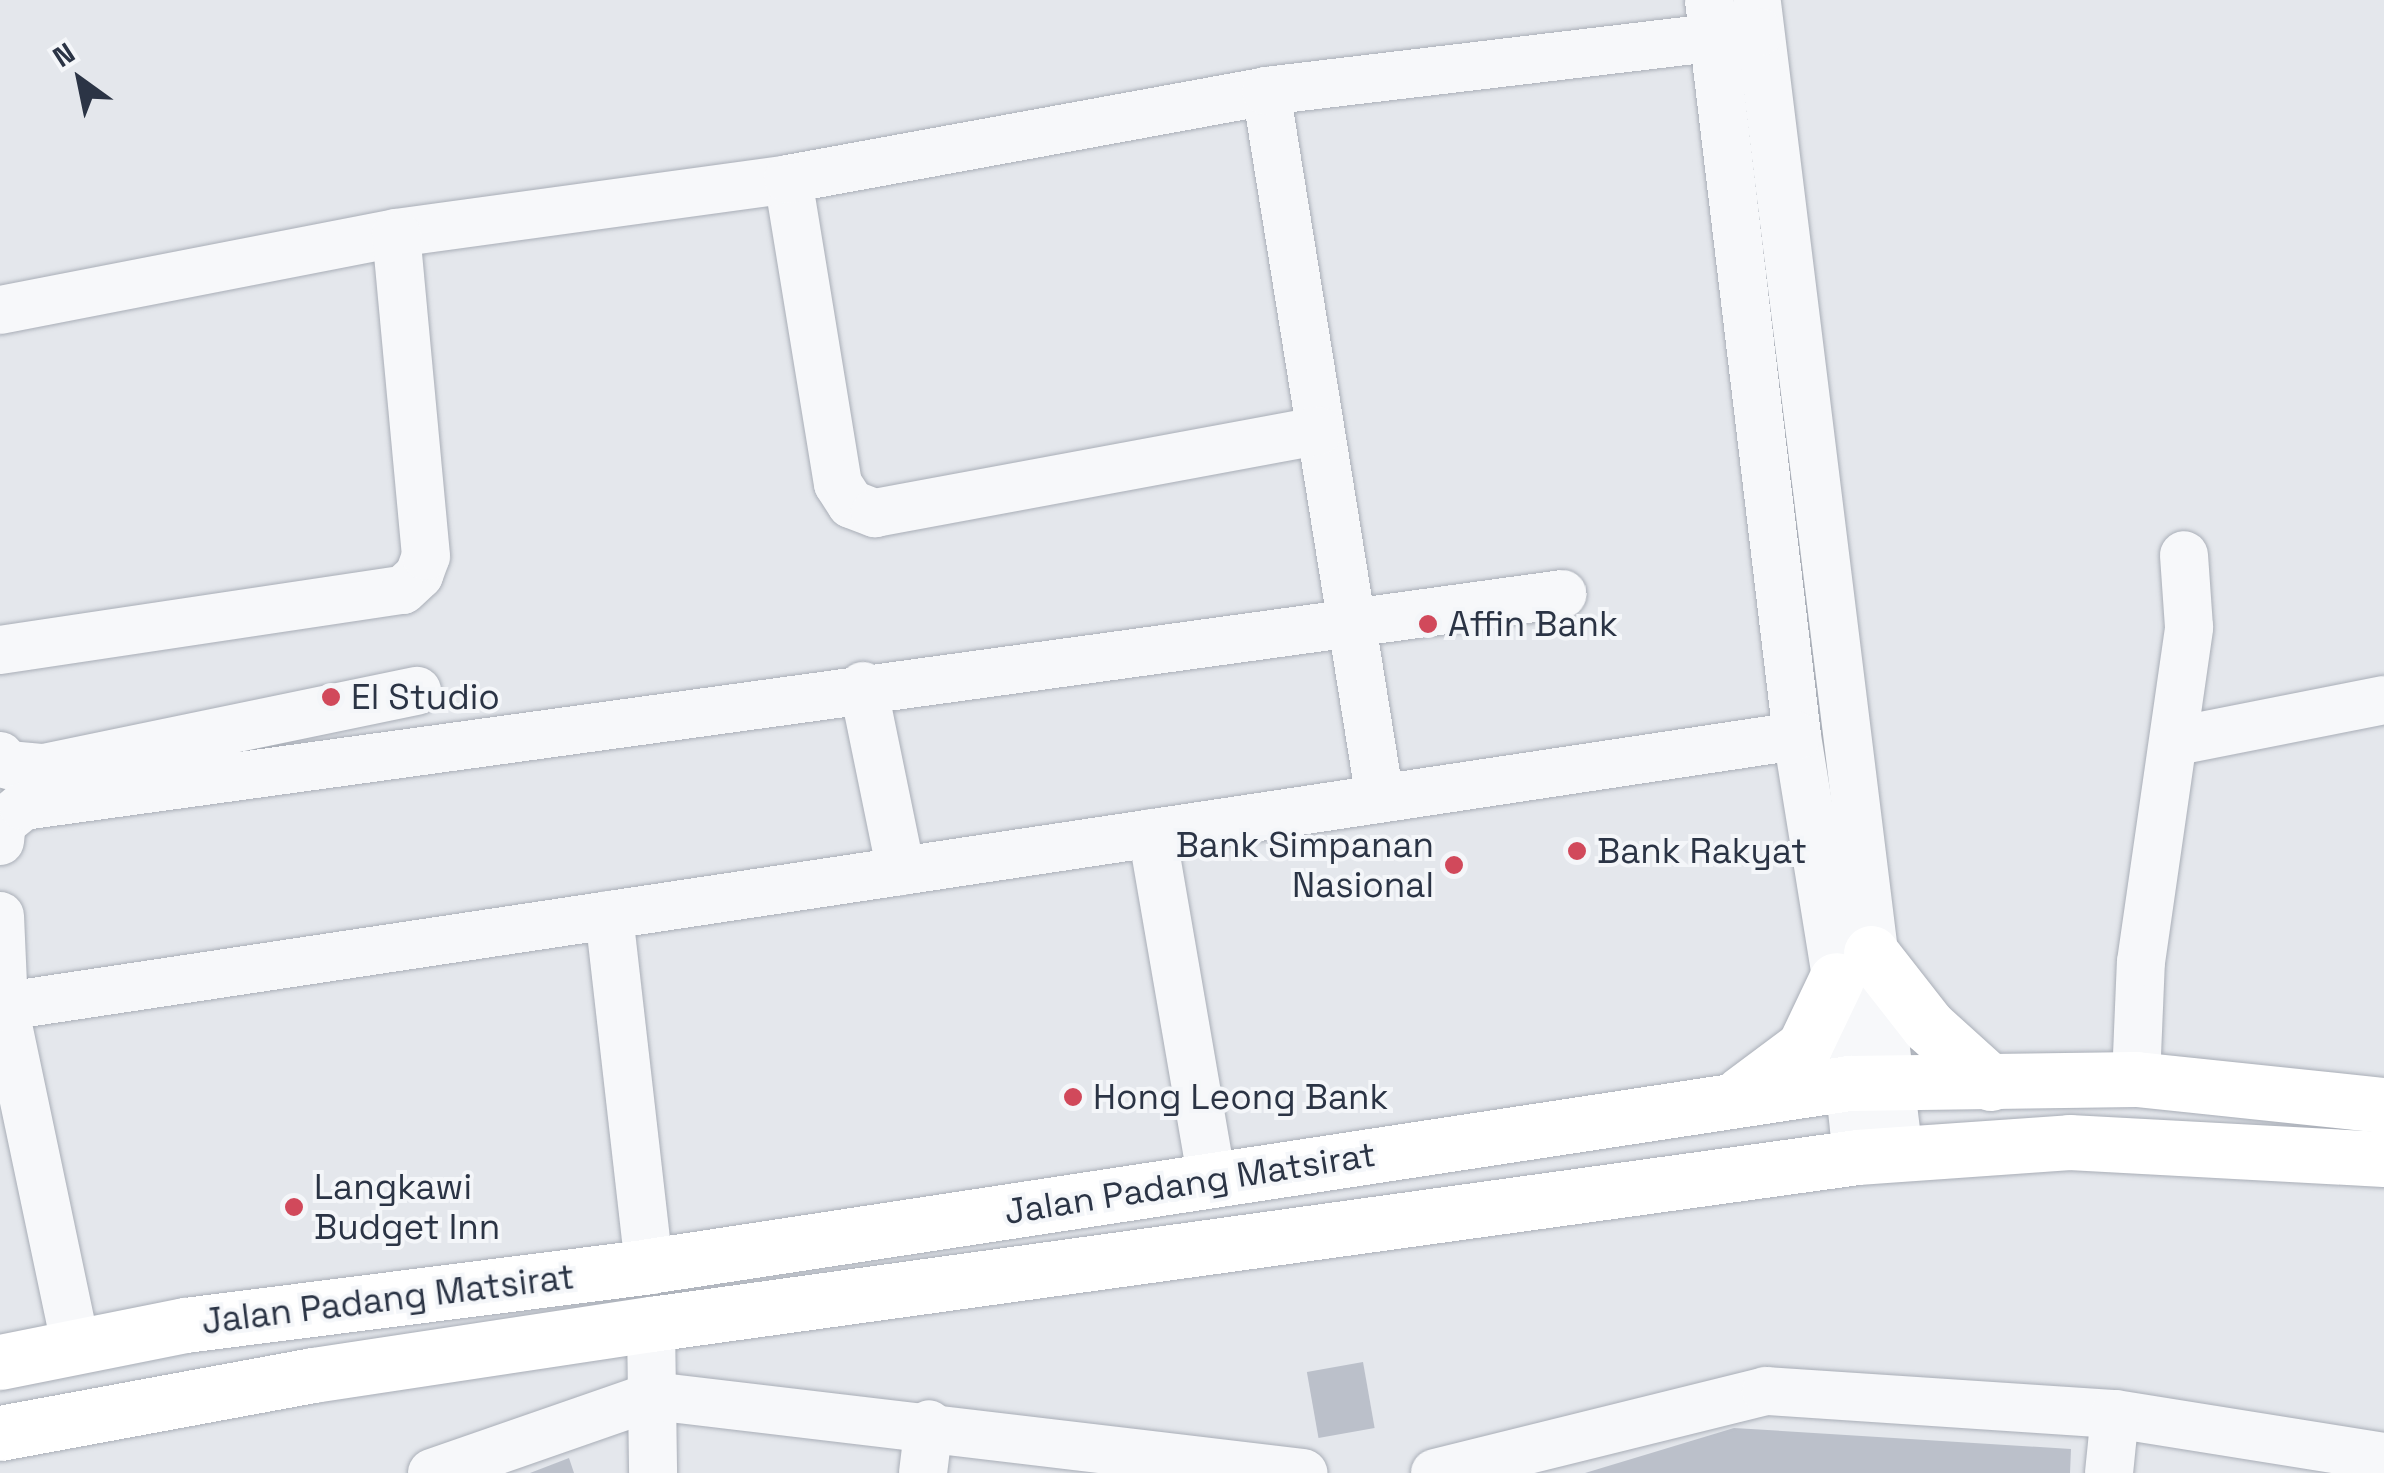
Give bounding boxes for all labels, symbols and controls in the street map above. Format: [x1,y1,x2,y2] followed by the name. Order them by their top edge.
[30,30,130,130] north arrow
[46,35,81,75] text: N
[1448,603,1618,645] place label: Affin Bank
[1417,613,1439,635] marker: Affin Bank
[351,676,500,718] place label: El Studio
[320,686,342,708] marker: El Studio
[1176,824,1434,906] place label: Bank Simpanan Nasional
[1597,830,1807,872] place label: Bank Rakyat
[1566,840,1588,862] marker: Bank Rakyat
[1443,854,1465,876] marker: Bank Simpanan Nasional
[1093,1076,1388,1118] place label: Hong Leong Bank
[1062,1086,1084,1108] marker: Hong Leong Bank
[1001,1133,1379,1233] street label: Jalan Padang Matsirat
[314,1166,500,1248] place label: Langkawi Budget Inn
[283,1196,305,1218] marker: Langkawi Budget Inn
[199,1255,577,1343] street label: Jalan Padang Matsirat

